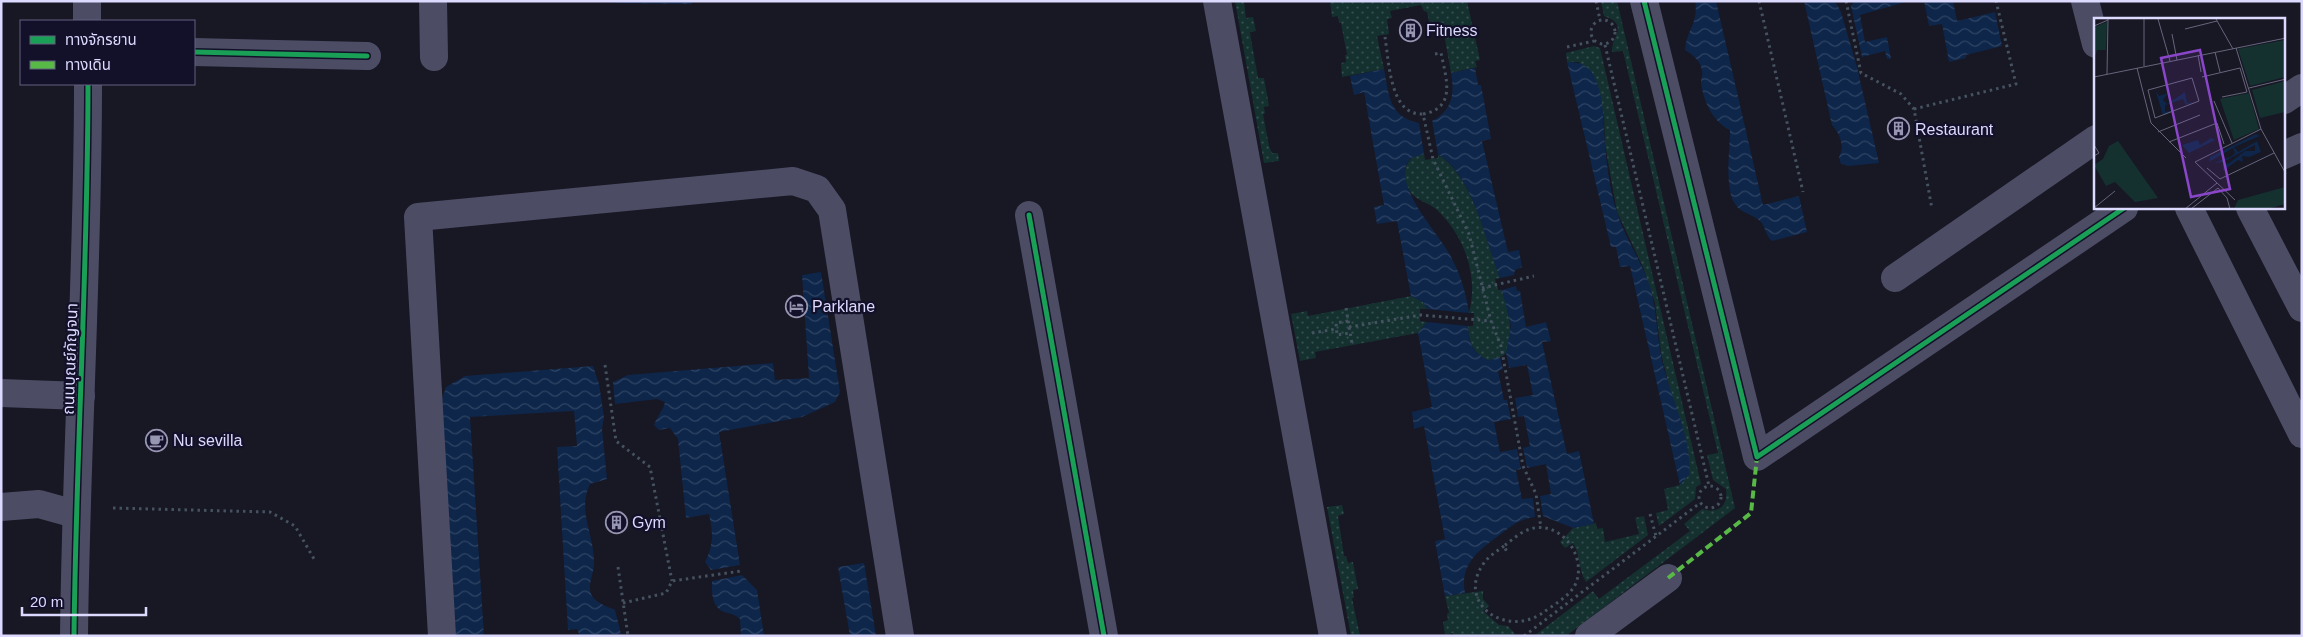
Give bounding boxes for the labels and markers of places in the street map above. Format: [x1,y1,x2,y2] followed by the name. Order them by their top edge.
[1398,18,1422,42] building icon: Fitness
[1426,22,1478,39] place label: Fitness
[1887,117,1911,141] building icon: Restaurant
[1915,121,1994,138] place label: Restaurant
[784,294,808,318] hotel icon: Parklane
[812,298,875,315] place label: Parklane
[145,428,169,452] cafe icon: Nu sevilla
[173,432,242,449] place label: Nu sevilla
[604,510,628,534] building icon: Gym
[632,514,666,531] place label: Gym

